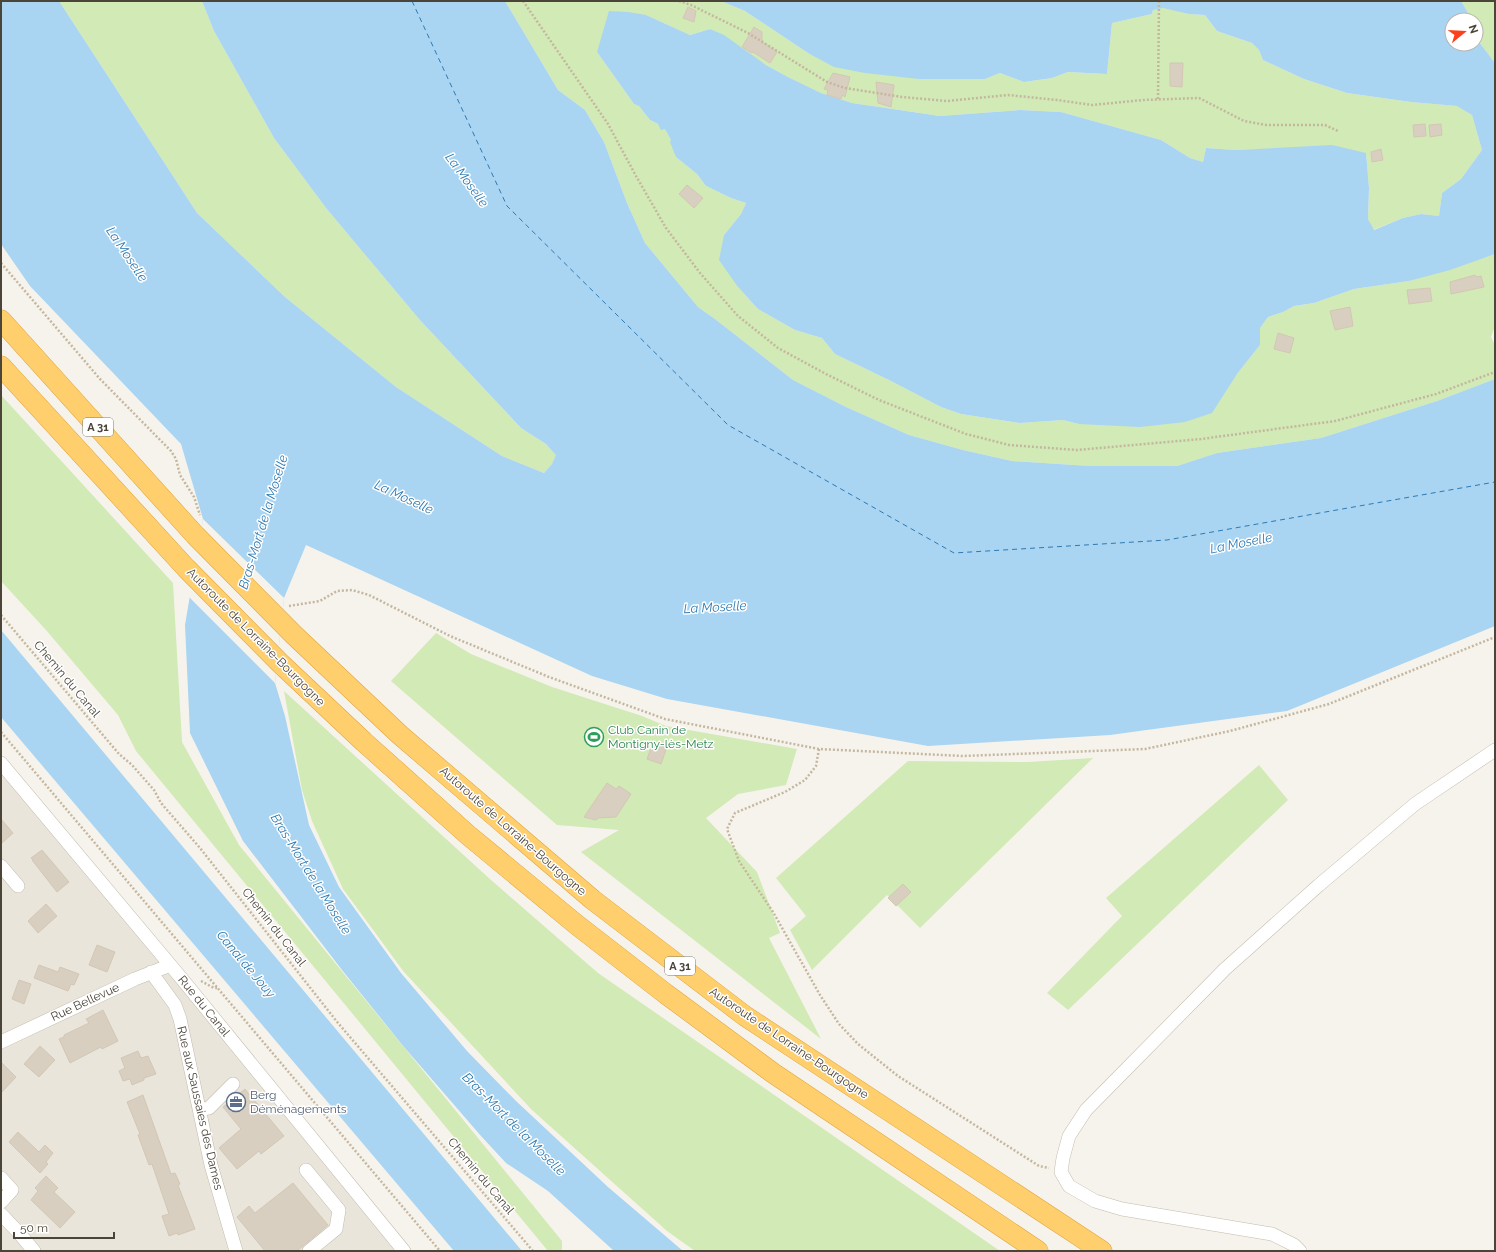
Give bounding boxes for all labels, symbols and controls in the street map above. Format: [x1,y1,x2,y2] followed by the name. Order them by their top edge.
[1444,12,1484,52] north arrow
[1466,23,1481,35] text: N
[442,150,492,210] water label: La Moselle
[103,224,151,284] water label: La Moselle
[83,418,113,436] road number: A 31
[235,453,291,591] water label: Bras-Mort de la Moselle
[372,477,436,517] water label: La Moselle
[1209,530,1273,556] water label: La Moselle
[184,565,328,709] street label: Autoroute de Lorraine-Bourgogne
[683,598,747,616] water label: La Moselle
[31,638,103,721] street label: Chemin du Canal
[608,723,713,751] place label: Club Canin de Montigny-lès-Metz
[583,726,605,748] sports icon: Club Canin de Montigny-lès-Metz
[437,764,589,898] street label: Autoroute de Lorraine-Bourgogne
[268,811,354,937] water label: Bras-Mort de la Moselle
[239,885,309,969] street label: Chemin du Canal
[214,928,279,1001] water label: Canal de Jouy
[665,957,695,975] road number: A 31
[175,973,233,1040] street label: Rue du Canal
[49,980,121,1024] street label: Rue Bellevue
[707,984,871,1102] street label: Autoroute de Lorraine-Bourgogne
[174,1025,226,1191] street label: Rue aux Saussaies des Dames
[459,1069,569,1179] water label: Bras-Mort de la Moselle
[250,1088,347,1116] place label: Berg Déménagements
[225,1091,247,1113] office icon: Berg Déménagements
[445,1135,517,1218] street label: Chemin du Canal
[14,1214,114,1240] scale bar
[20,1221,48,1235] text: 50 m

